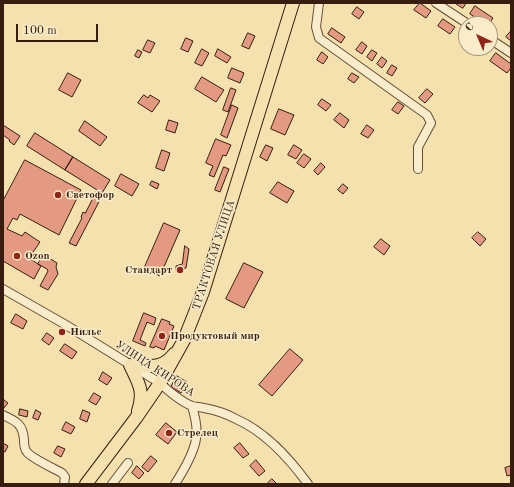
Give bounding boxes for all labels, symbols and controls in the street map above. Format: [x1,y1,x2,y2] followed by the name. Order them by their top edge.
[18,16,100,42] scale bar
[458,16,498,56] north arrow
[464,21,476,34] text: С
[23,25,57,37] text: 100 m
[66,188,114,202] place label: Светофор
[53,190,63,200] marker: Светофор
[190,198,238,312] street label: ТРАКТОВАЯ УЛИЦА
[25,249,50,263] place label: Ozon
[12,251,22,261] marker: Ozon
[125,263,172,277] place label: Стандарт
[175,265,185,275] marker: Стандарт
[70,325,102,339] place label: Нильс
[57,327,67,337] marker: Нильс
[170,329,260,343] place label: Продуктовый мир
[157,331,167,341] marker: Продуктовый мир
[113,338,197,400] street label: УЛИЦА КИРОВА
[177,426,218,440] place label: Стрелец
[164,428,174,438] marker: Стрелец

